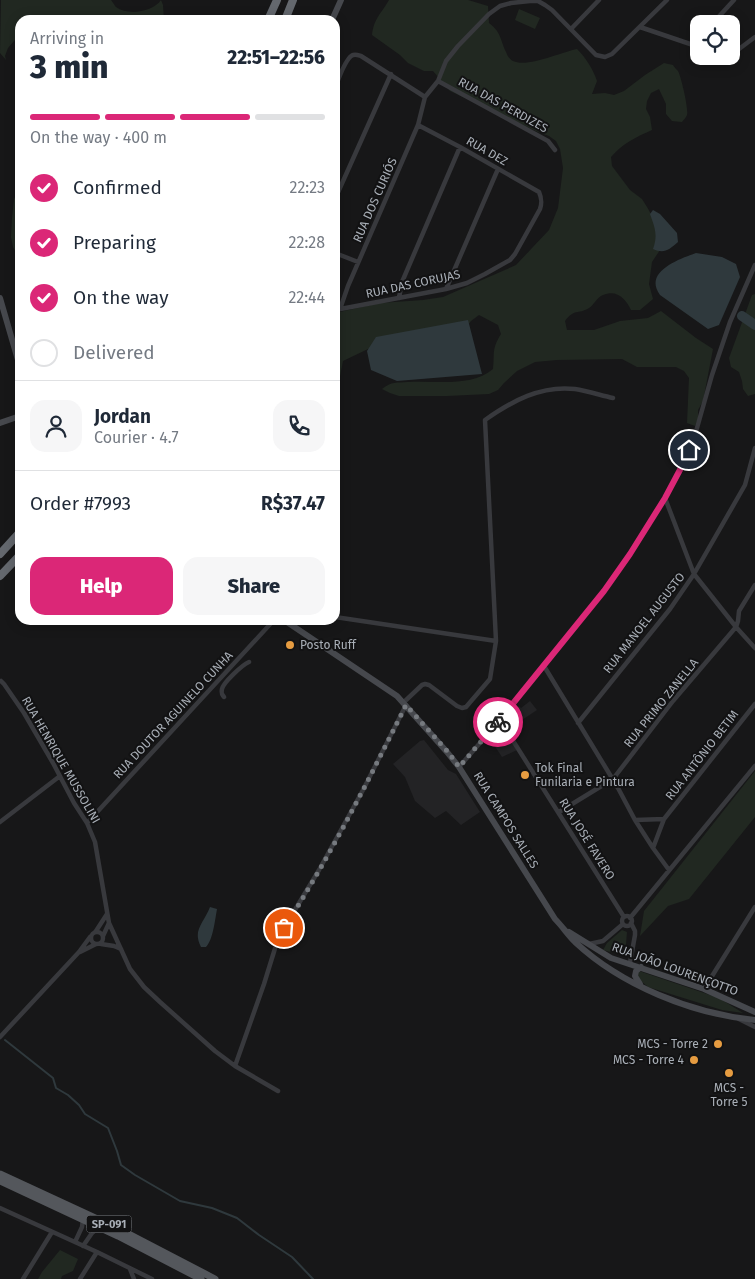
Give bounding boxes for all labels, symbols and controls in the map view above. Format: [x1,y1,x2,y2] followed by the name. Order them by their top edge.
[690,15,740,65] map controls
[690,15,740,65] button: locate
[30,29,104,48] text: Arriving in
[227,46,325,69] text: 22:51–22:56
[30,48,108,86] text: 3 min
[456,75,551,136] street label: RUA DAS PERDIZES
[30,128,167,147] text: On the way · 400 m
[464,134,510,168] street label: RUA DEZ
[349,155,400,244] street label: RUA DOS CURIÓS
[30,174,58,202] icon: check
[73,176,162,199] text: Confirmed
[289,178,325,197] text: 22:23
[30,229,58,257] icon: check
[73,231,156,254] text: Preparing
[289,233,325,252] text: 22:28
[364,267,462,301] street label: RUA DAS CORUJAS
[30,284,58,312] icon: check
[73,286,169,309] text: On the way
[288,288,325,307] text: 22:44
[73,341,155,364] text: Delivered
[30,400,82,452] button: person
[273,400,325,452] button: phone
[94,405,151,428] text: Jordan
[94,428,179,447] text: Courier · 4.7
[668,429,710,471] pin
[675,436,703,464] icon: home
[30,492,131,515] text: Order #7993
[261,492,325,515] text: R$37.47
[30,557,173,615] button: Help
[183,557,325,615] button: Share
[600,570,688,676] street label: RUA MANOEL AUGUSTO
[300,638,357,652] place label: Posto Ruff
[284,639,296,651] marker: Posto Ruff
[110,648,236,781] street label: RUA DOUTOR AGUINELO CUNHA
[621,656,701,750] street label: RUA PRIMO ZANELLA
[19,694,103,826] street label: RUA HENRIQUE MUSSOLINI
[473,697,523,747] courier
[662,707,741,803] street label: RUA ANTÔNIO BETIM
[484,708,512,736] icon: bike
[535,761,635,789] place label: Tok Final Funilaria e Pintura
[471,769,542,871] street label: RUA CAMPOS SALLES
[519,769,531,781] marker: Tok Final Funilaria e Pintura
[556,795,619,882] street label: RUA JOSÉ FAVERO
[263,907,305,949] pin
[270,914,298,942] icon: bag
[610,939,740,998] street label: RUA JOÃO LOURENÇOTTO
[637,1037,708,1051] place label: MCS - Torre 2
[712,1038,724,1050] marker: MCS - Torre 2
[613,1053,685,1067] place label: MCS - Torre 4
[688,1054,700,1066] marker: MCS - Torre 4
[723,1067,735,1079] marker: MCS - Torre 5
[710,1081,748,1109] place label: MCS - Torre 5
[86,1216,132,1232] road number: SP-091

